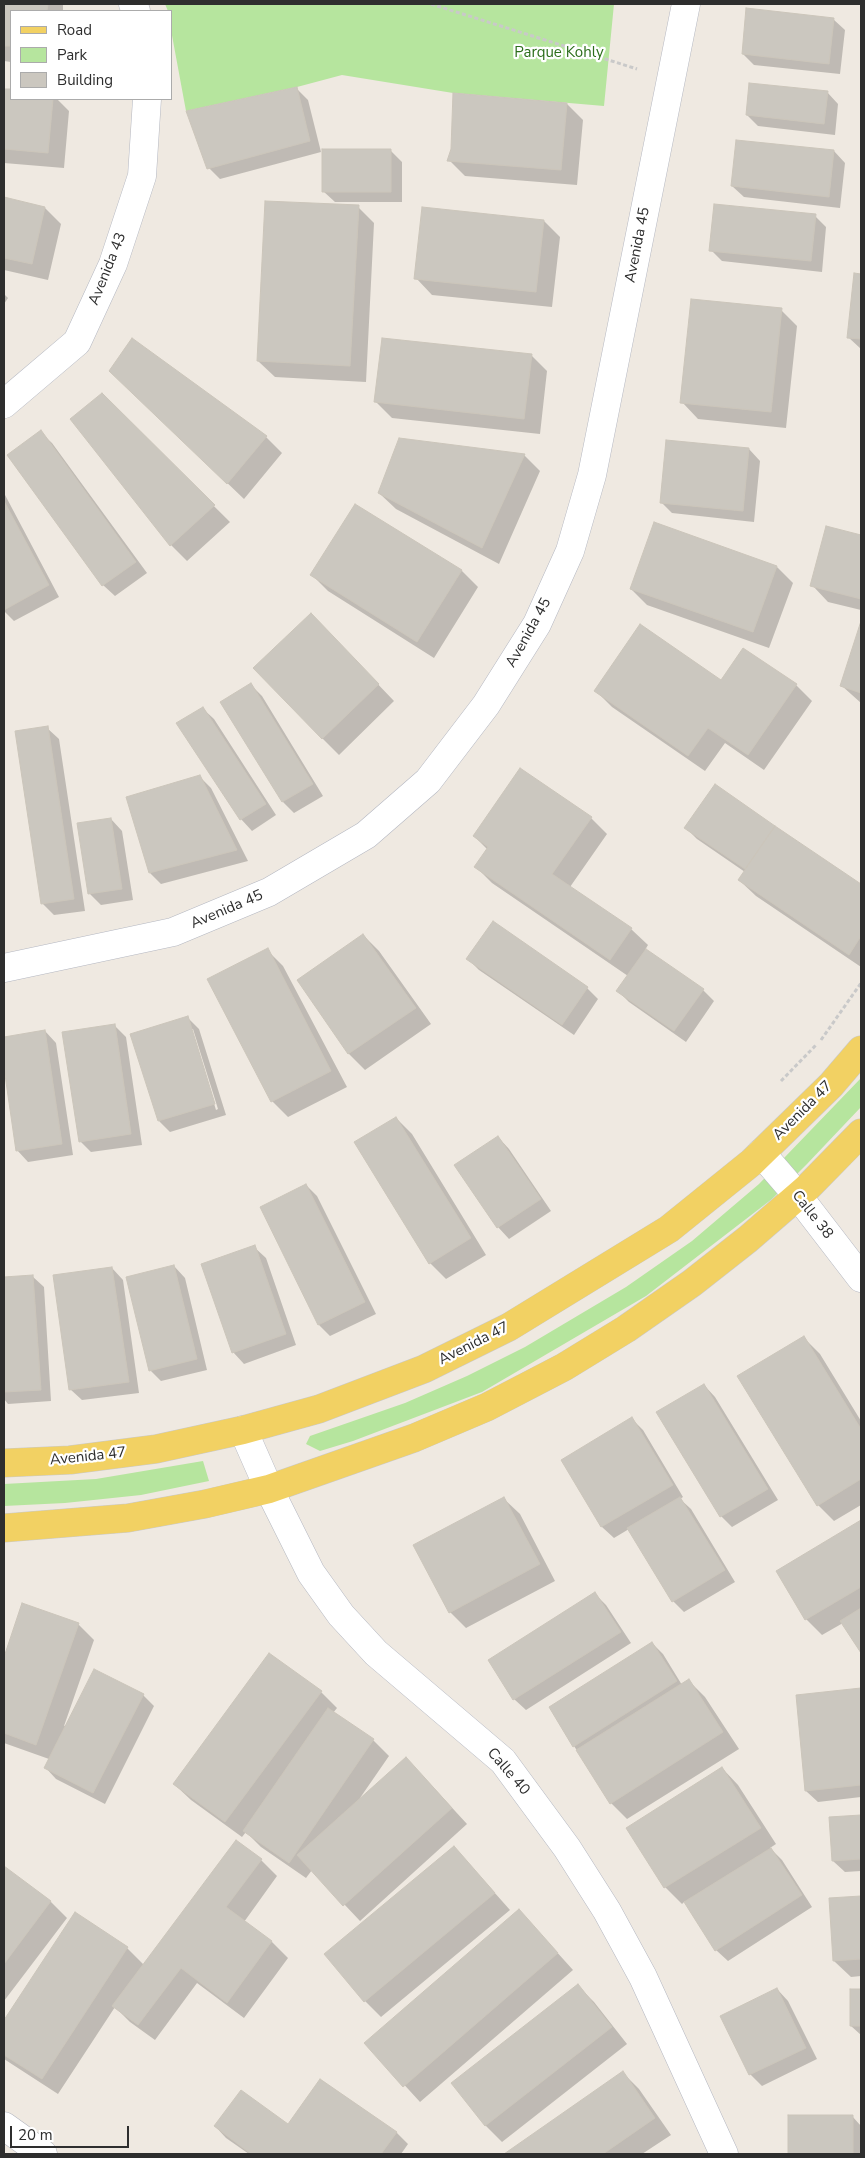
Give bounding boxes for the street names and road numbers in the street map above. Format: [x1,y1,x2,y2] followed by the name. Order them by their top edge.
[622,206,654,284] street label: Avenida 45
[85,230,131,308] street label: Avenida 43
[503,595,555,671] street label: Avenida 45
[188,887,266,933] street label: Avenida 45
[770,1078,836,1144] street label: Avenida 47
[788,1187,836,1243] street label: Calle 38
[436,1319,512,1369] street label: Avenida 47
[49,1444,127,1470] street label: Avenida 47
[483,1745,533,1799] street label: Calle 40

